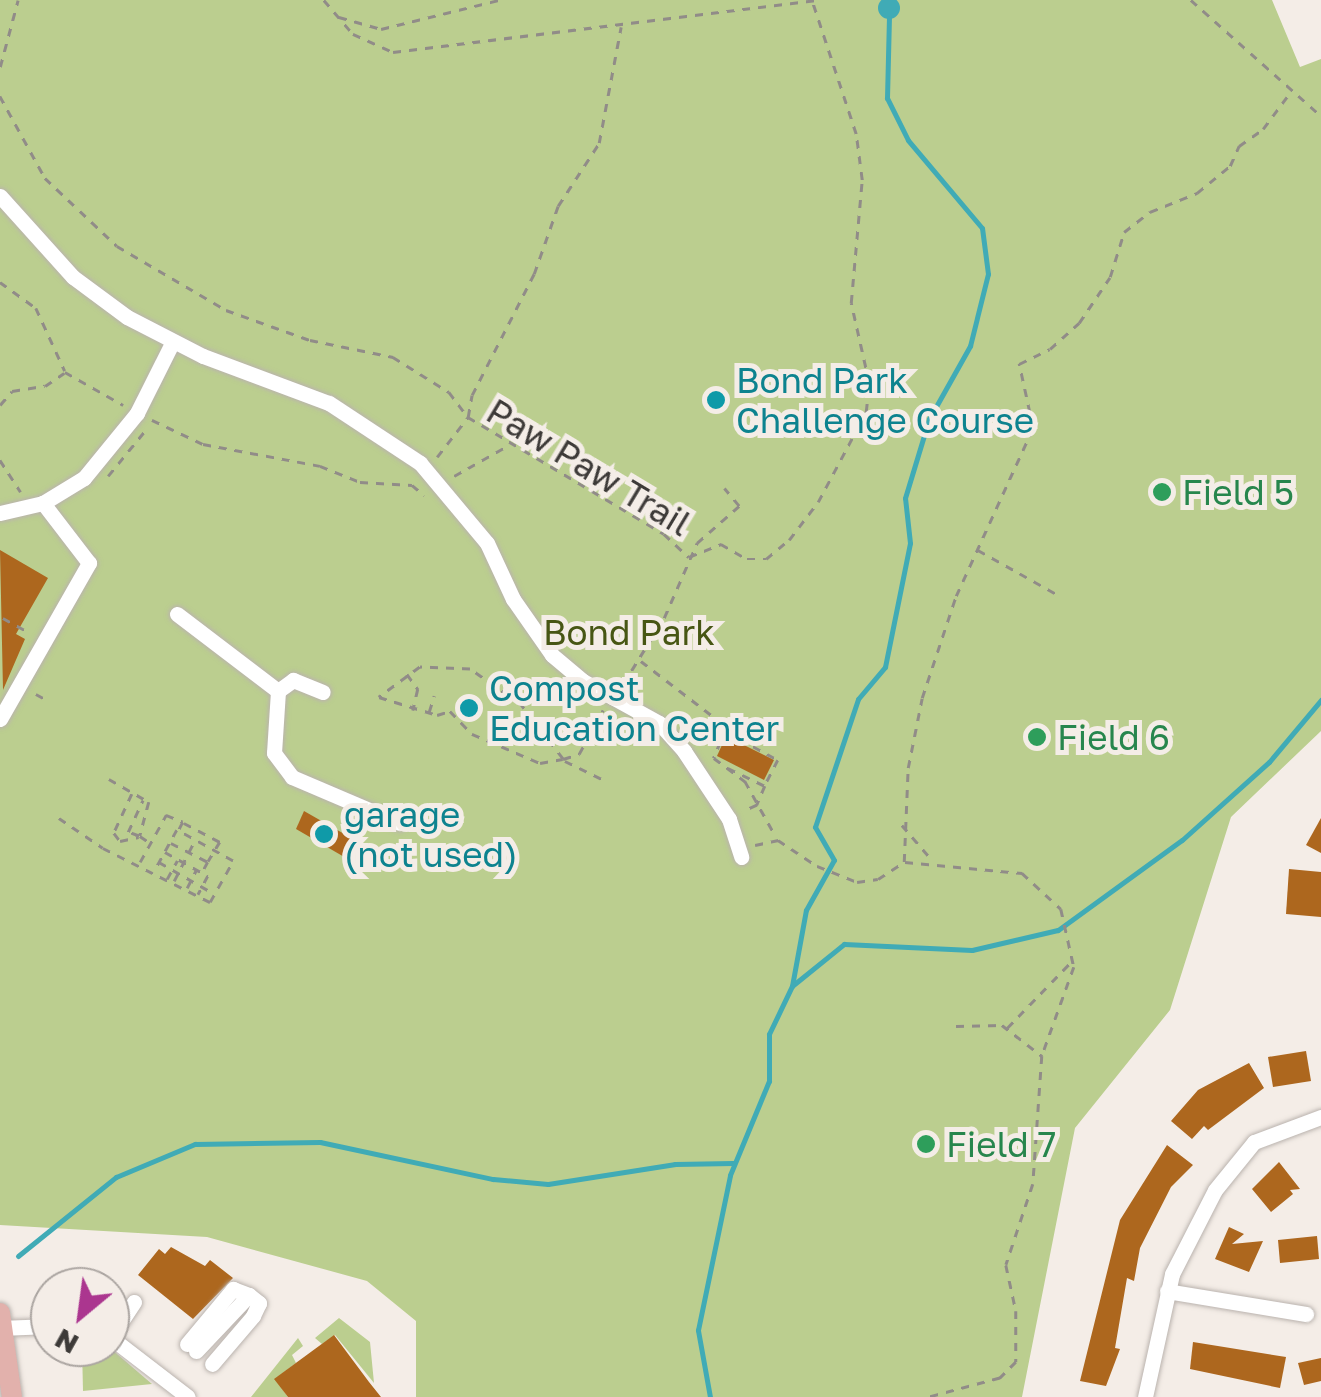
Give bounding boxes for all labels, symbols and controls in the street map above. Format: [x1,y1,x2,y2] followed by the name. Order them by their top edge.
[736,359,1034,441] place label: Bond Park Challenge Course
[705,389,727,411] marker: Bond Park Challenge Course
[479,390,699,544] street label: Paw Paw Trail
[1182,471,1294,513] place label: Field 5
[1151,481,1173,503] marker: Field 5
[543,611,715,653] park label: Bond Park
[489,667,779,749] place label: Compost Education Center
[458,697,480,719] marker: Compost Education Center
[1057,716,1170,758] place label: Field 6
[1026,726,1048,748] marker: Field 6
[344,793,517,875] place label: garage (not used)
[313,823,335,845] marker: garage (not used)
[946,1123,1056,1165] place label: Field 7
[915,1133,937,1155] marker: Field 7
[30,1267,130,1367] north arrow
[49,1322,83,1362] text: N

